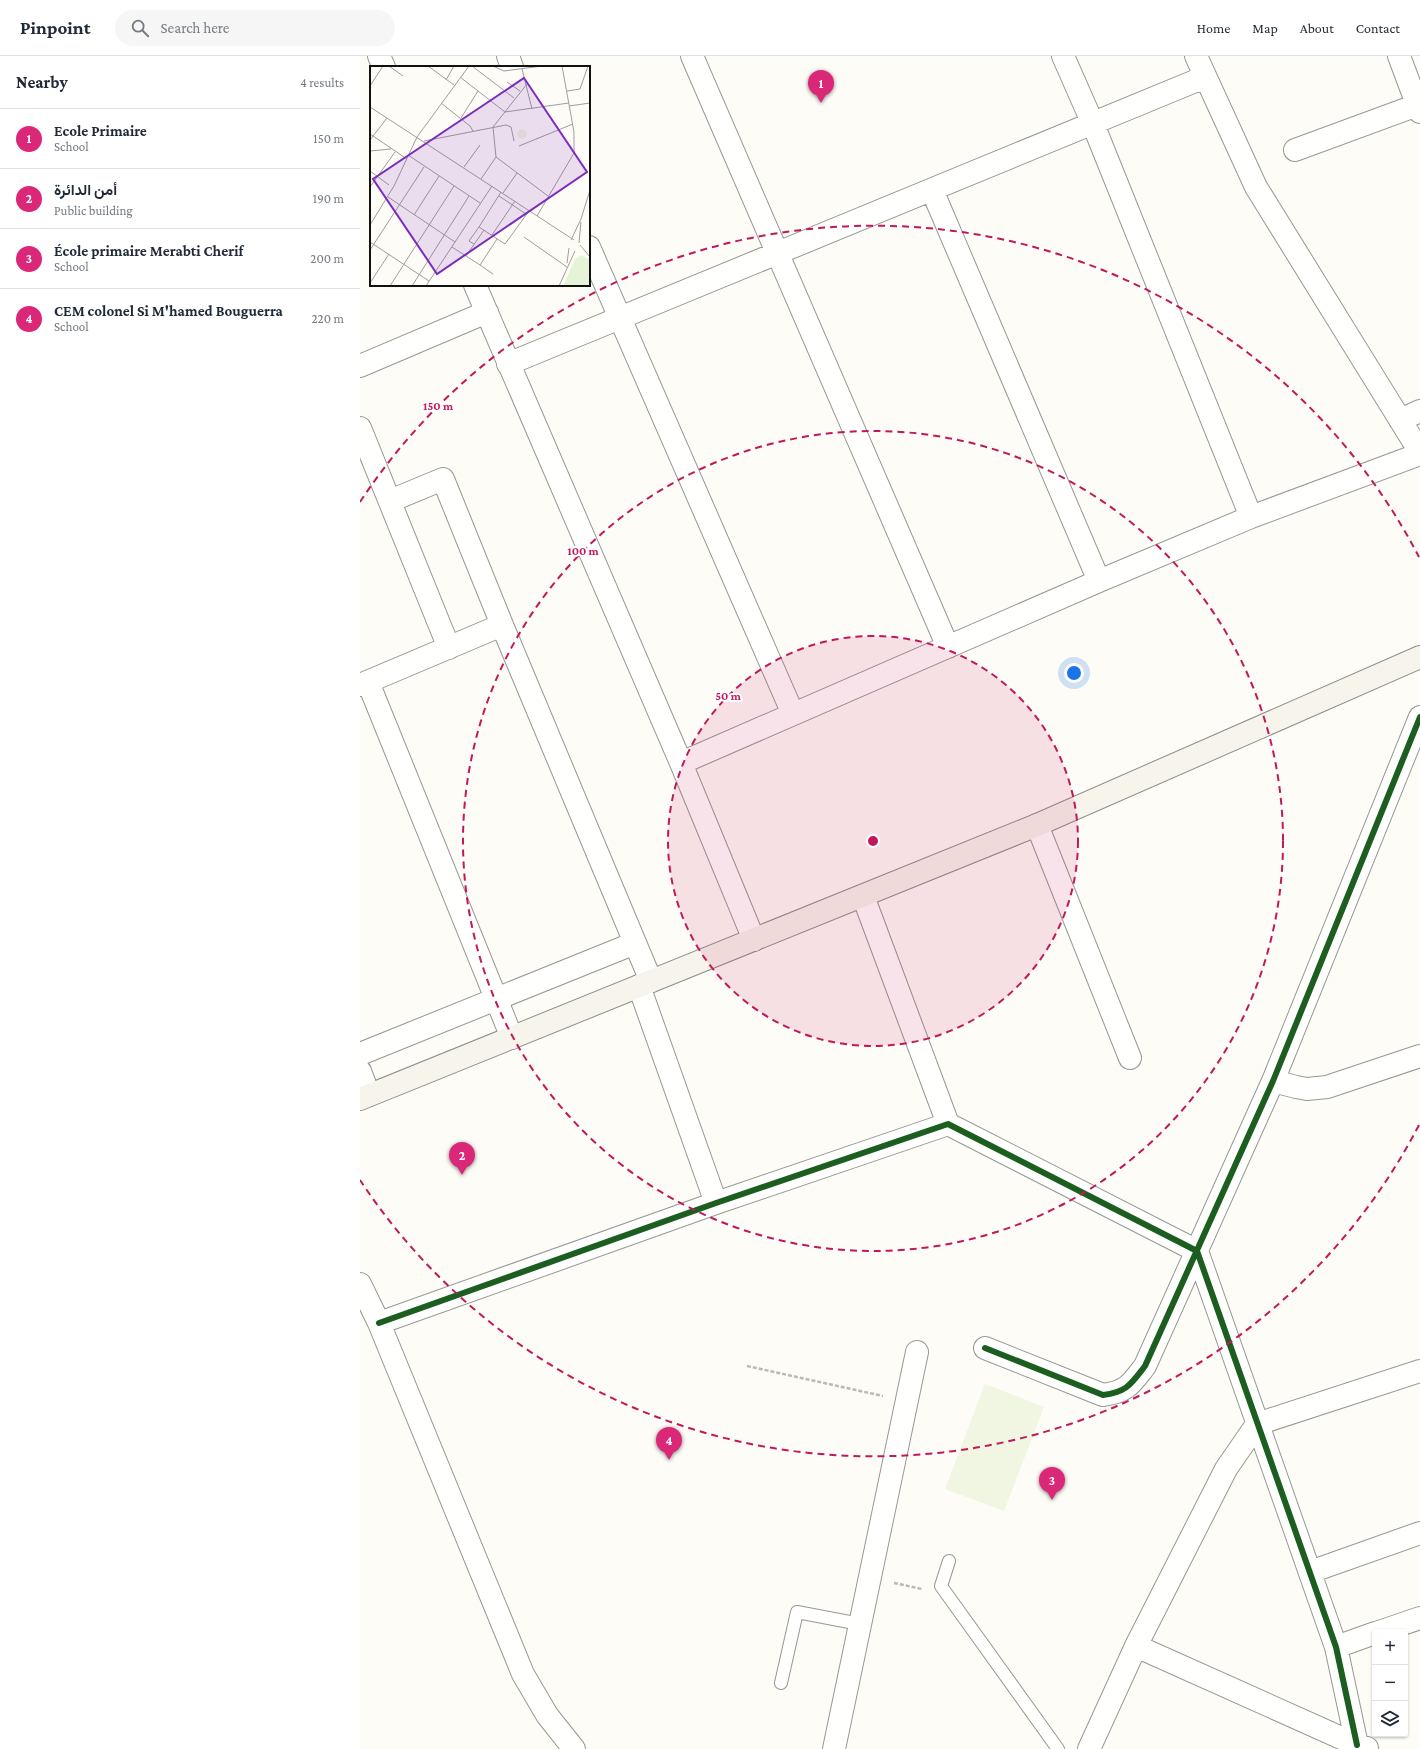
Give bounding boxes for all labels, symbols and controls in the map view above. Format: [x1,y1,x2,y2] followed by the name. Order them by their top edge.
[115,10,395,46] search box
[20,17,91,38] text: Pinpoint
[129,17,151,39] icon: search
[161,20,229,36] text: Search here
[1197,20,1230,36] text: Home
[1252,20,1278,36] text: Map
[1300,20,1334,36] text: About
[1356,20,1400,36] text: Contact
[370,66,590,286] inset map
[808,70,834,103] pin: 1
[16,73,68,92] text: Nearby
[300,75,344,90] text: 4 results
[54,123,147,139] text: Ecole Primaire
[27,131,31,146] text: 1
[313,131,344,146] text: 150 m
[54,139,89,154] text: School
[54,182,117,198] text: أمن الدائرة
[26,191,32,206] text: 2
[313,191,344,206] text: 190 m
[54,203,133,218] text: Public building
[54,243,243,259] text: École primaire Merabti Cherif
[26,251,32,266] text: 3
[310,251,344,266] text: 200 m
[54,259,89,274] text: School
[54,303,283,319] text: CEM colonel Si M'hamed Bouguerra
[25,311,33,326] text: 4
[311,311,344,326] text: 220 m
[54,319,89,334] text: School
[423,399,454,413] text: 150 m
[567,544,600,558] text: 100 m
[1064,663,1084,683] your location
[715,689,742,703] text: 50 m
[866,834,880,848] centre of rings
[449,1142,475,1175] pin: 2
[656,1427,682,1460] pin: 4
[1039,1467,1065,1500] pin: 3
[1372,1629,1408,1737] map controls
[1372,1629,1408,1665] button: +
[1372,1665,1408,1701] button: −
[1372,1701,1408,1737] button: layers

